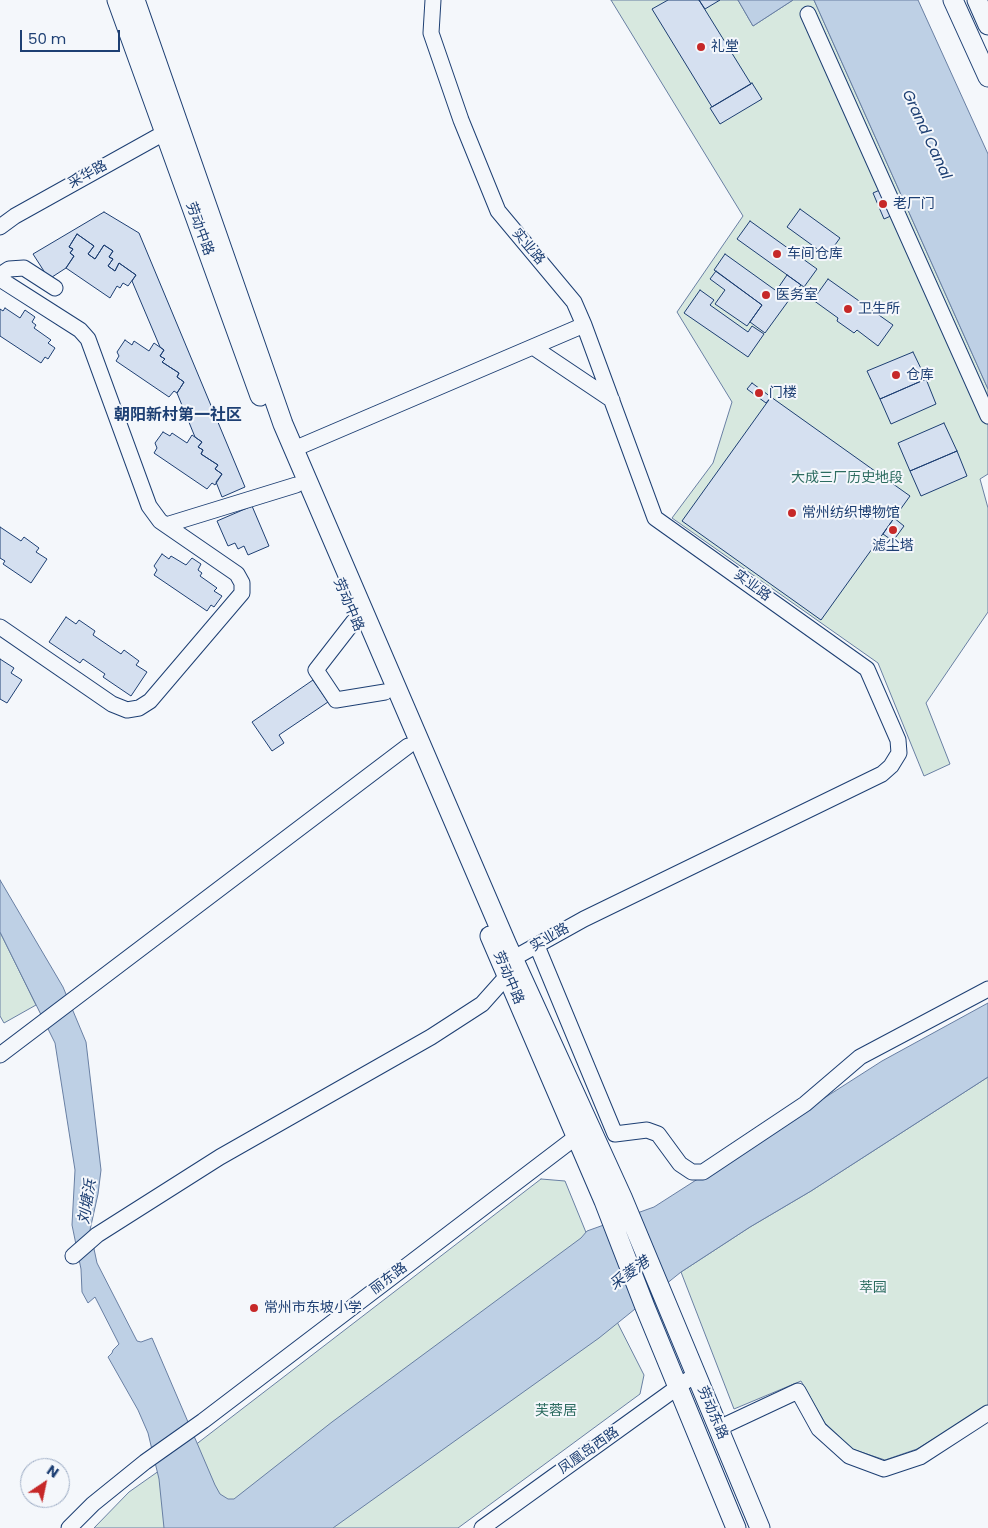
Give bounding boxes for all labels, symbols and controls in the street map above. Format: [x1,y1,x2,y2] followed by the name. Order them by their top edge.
[22,20,122,52] scale bar
[28,28,66,49] text: 50 m
[711,39,739,55] place label: 礼堂
[695,41,707,53] marker: 礼堂
[897,87,955,183] water label: Grand Canal
[66,157,110,193] street label: 采华路
[893,196,935,212] place label: 老厂门
[877,198,889,210] marker: 老厂门
[182,200,216,258] street label: 劳动中路
[508,226,548,268] street label: 实业路
[787,246,843,262] place label: 车间仓库
[771,248,783,260] marker: 车间仓库
[776,287,818,303] place label: 医务室
[760,289,772,301] marker: 医务室
[858,301,900,317] place label: 卫生所
[842,303,854,315] marker: 卫生所
[906,367,934,383] place label: 仓库
[890,369,902,381] marker: 仓库
[769,385,797,401] place label: 门楼
[753,387,765,399] marker: 门楼
[114,406,242,426] district label: 朝阳新村第一社区
[791,470,903,486] park label: 大成三厂历史地段
[802,505,900,521] place label: 常州纺织博物馆
[786,507,798,519] marker: 常州纺织博物馆
[887,524,899,536] marker: 滤尘塔
[872,538,914,554] place label: 滤尘塔
[730,567,774,605] street label: 实业路
[329,576,367,634] street label: 劳动中路
[528,920,572,956] street label: 实业路
[489,949,527,1007] street label: 劳动中路
[76,1178,100,1226] water label: 刘塘浜
[607,1253,653,1295] water label: 采菱港
[367,1260,411,1298] street label: 丽东路
[859,1280,887,1296] park label: 萃园
[264,1300,362,1316] place label: 常州市东坡小学
[248,1302,260,1314] marker: 常州市东坡小学
[693,1384,731,1442] street label: 劳动东路
[535,1403,577,1419] park label: 芙蓉居
[556,1424,622,1478] street label: 凤凰岛西路
[20,1458,70,1508] north arrow
[43,1460,63,1483] text: N

